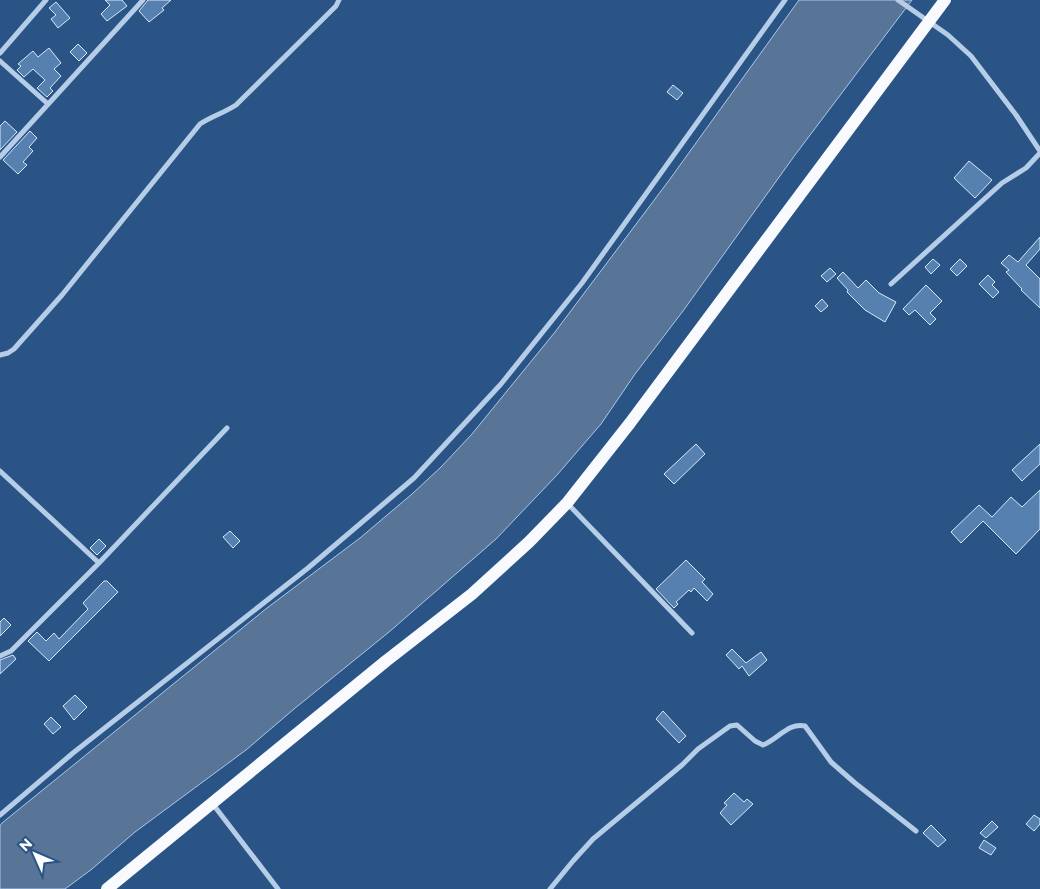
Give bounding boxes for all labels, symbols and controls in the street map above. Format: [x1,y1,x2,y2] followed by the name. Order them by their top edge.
[10,829,60,879] north arrow
[15,834,36,855] text: N

